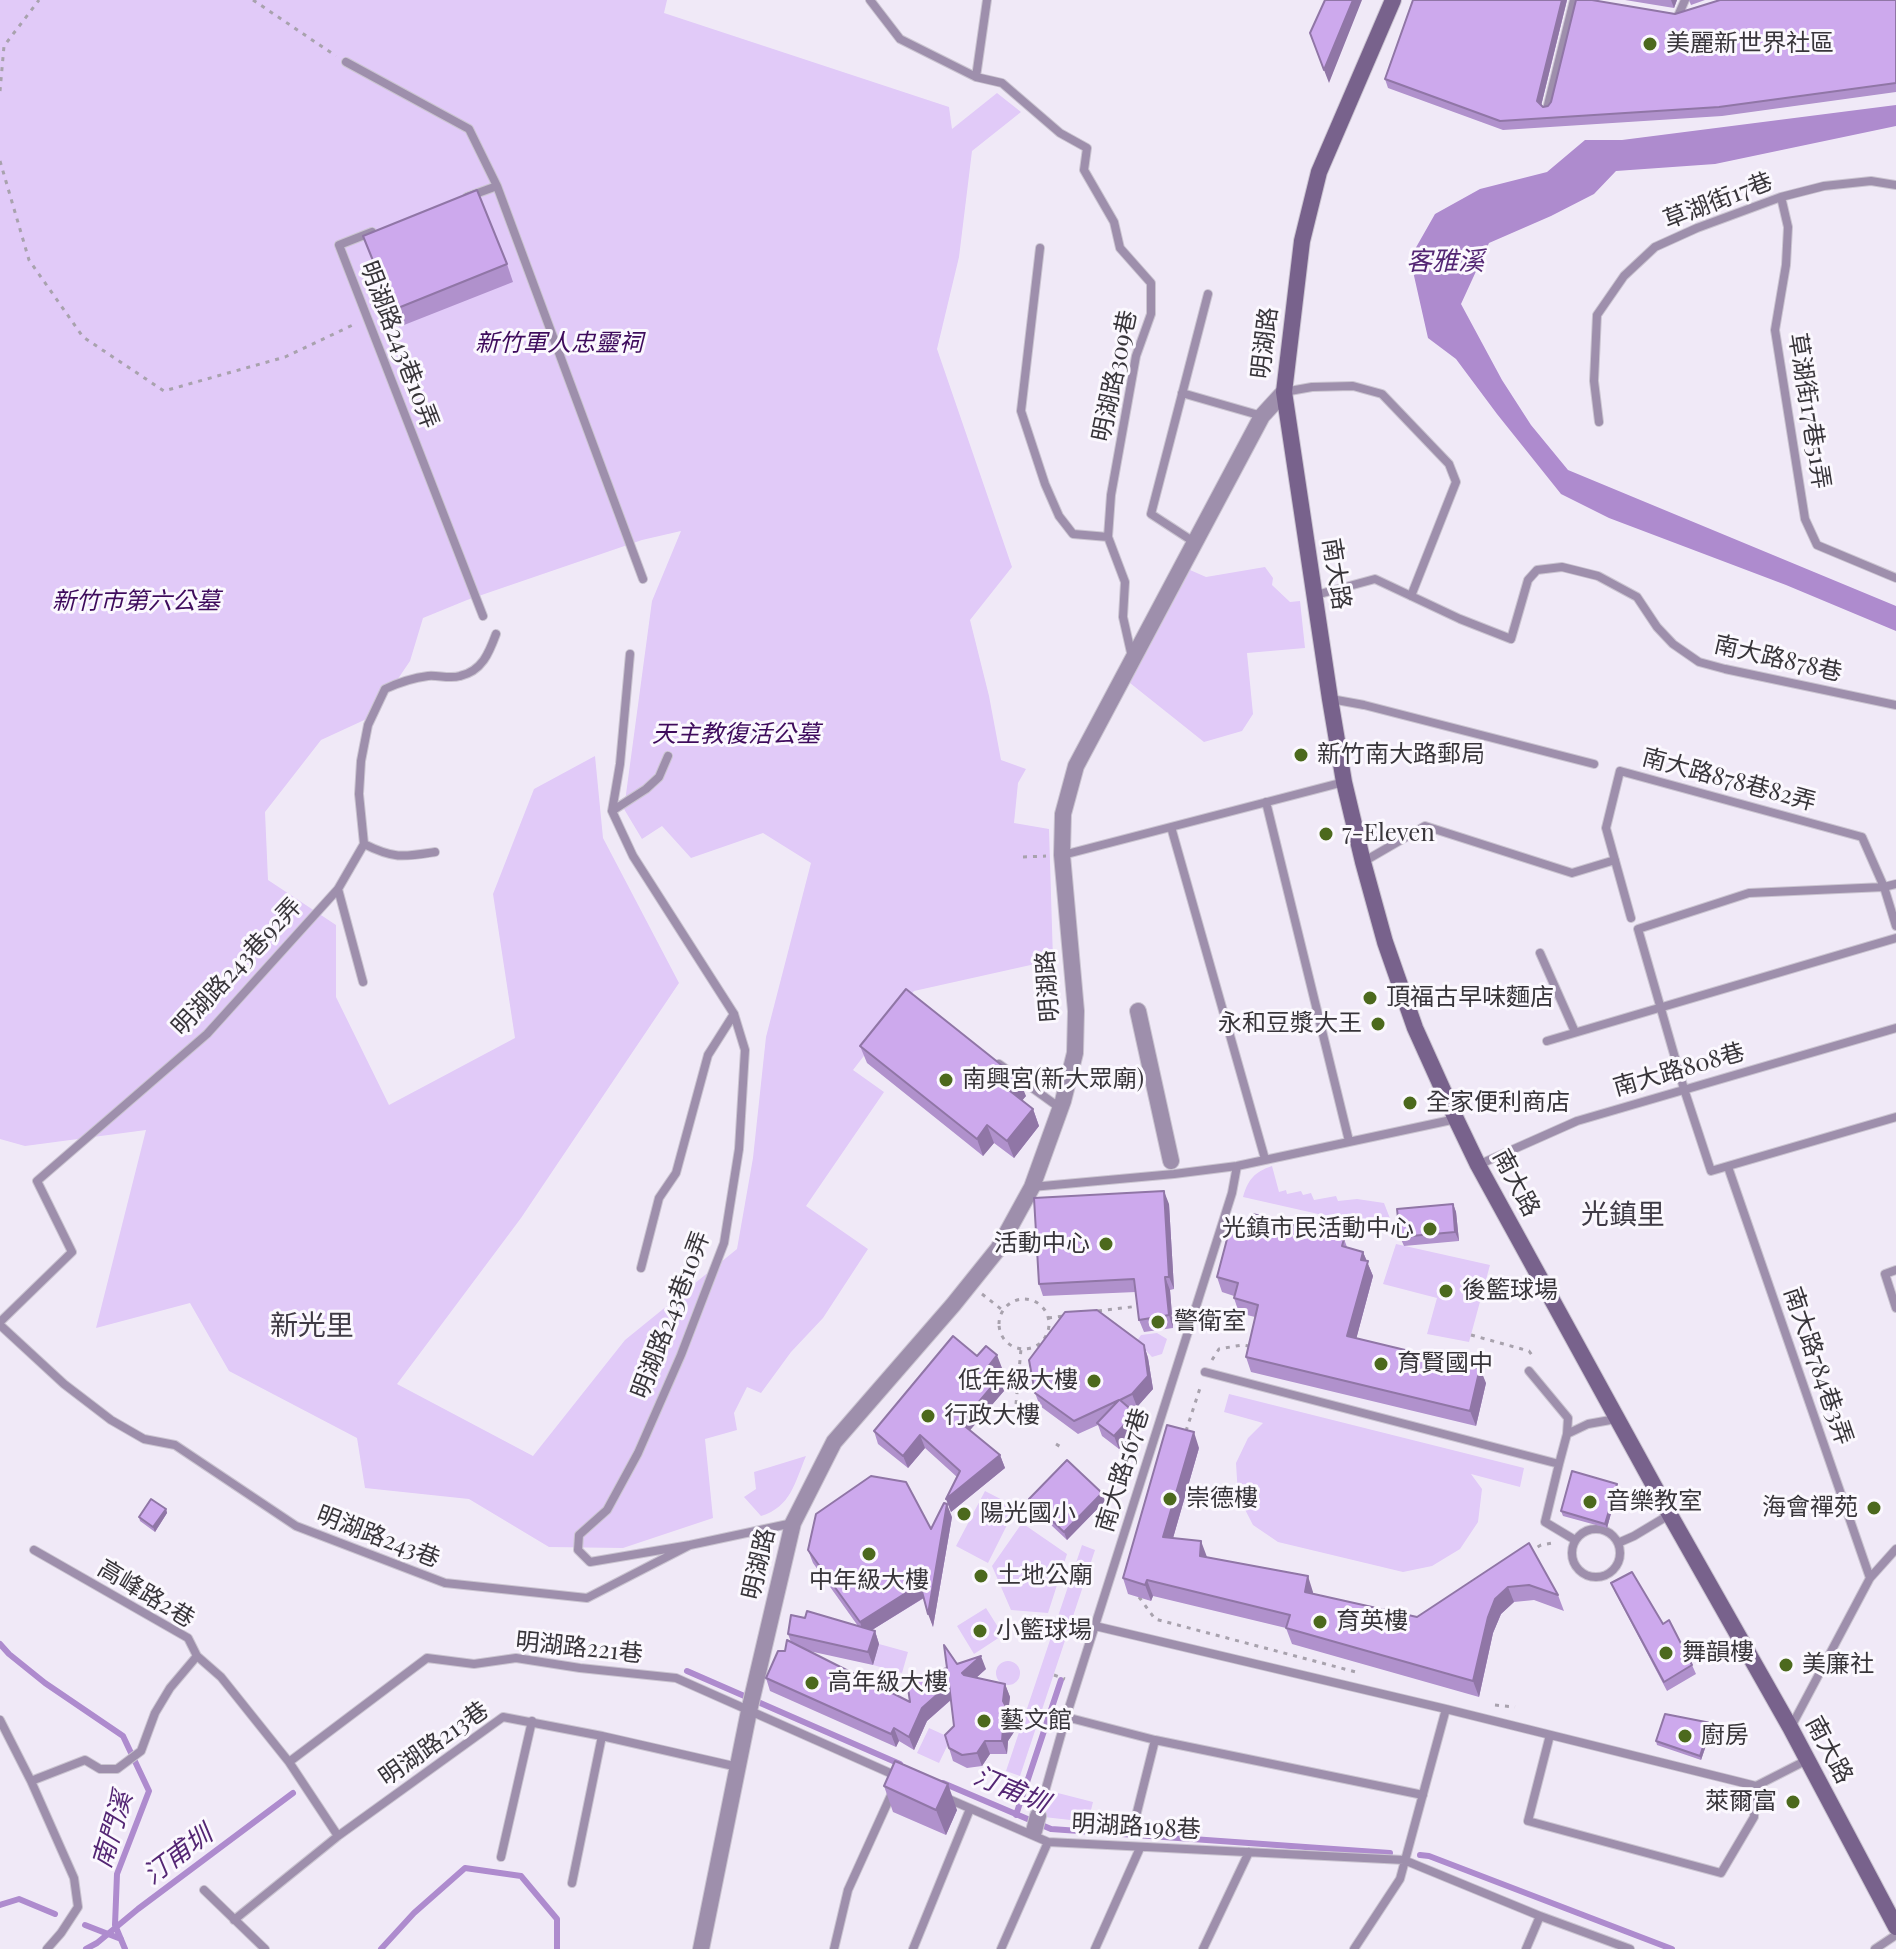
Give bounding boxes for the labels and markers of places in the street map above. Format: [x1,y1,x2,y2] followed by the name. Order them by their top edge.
[1666,30,1834,58] place label: 美麗新世界社區
[1641,35,1659,53] marker: 美麗新世界社區
[1317,741,1485,769] place label: 新竹南大路郵局
[1292,746,1310,764] marker: 新竹南大路郵局
[1342,820,1435,848] place label: 7-Eleven
[1317,825,1335,843] marker: 7-Eleven
[1386,984,1554,1012] place label: 頂福古早味麵店
[1361,989,1379,1007] marker: 頂福古早味麵店
[1218,1010,1362,1038] place label: 永和豆漿大王
[1369,1015,1387,1033] marker: 永和豆漿大王
[962,1066,1144,1094] place label: 南興宮(新大眾廟)
[937,1071,955,1089] marker: 南興宮(新大眾廟)
[1426,1089,1570,1117] place label: 全家便利商店
[1401,1094,1419,1112] marker: 全家便利商店
[1222,1215,1414,1243] place label: 光鎮市民活動中心
[1421,1220,1439,1238] marker: 光鎮市民活動中心
[994,1230,1090,1258] place label: 活動中心
[1097,1235,1115,1253] marker: 活動中心
[1462,1277,1558,1305] place label: 後籃球場
[1437,1282,1455,1300] marker: 後籃球場
[1174,1308,1246,1336] place label: 警衛室
[1149,1313,1167,1331] marker: 警衛室
[1397,1350,1493,1378] place label: 育賢國中
[1372,1355,1390,1373] marker: 育賢國中
[958,1367,1078,1395] place label: 低年級大樓
[1085,1372,1103,1390] marker: 低年級大樓
[944,1402,1040,1430] place label: 行政大樓
[919,1407,937,1425] marker: 行政大樓
[1186,1485,1258,1513] place label: 崇德樓
[1606,1488,1702,1516] place label: 音樂教室
[1161,1490,1179,1508] marker: 崇德樓
[1581,1493,1599,1511] marker: 音樂教室
[1762,1494,1858,1522] place label: 海會禪苑
[1865,1499,1883,1517] marker: 海會禪苑
[980,1500,1076,1528] place label: 陽光國小
[955,1505,973,1523] marker: 陽光國小
[860,1545,878,1563] marker: 中年級大樓
[997,1562,1093,1590] place label: 土地公廟
[809,1567,929,1595] place label: 中年級大樓
[972,1567,990,1585] marker: 土地公廟
[1336,1608,1408,1636] place label: 育英樓
[1311,1613,1329,1631] marker: 育英樓
[996,1617,1092,1645] place label: 小籃球場
[971,1622,989,1640] marker: 小籃球場
[1682,1639,1754,1667] place label: 舞韻樓
[1657,1644,1675,1662] marker: 舞韻樓
[1802,1651,1874,1679] place label: 美廉社
[1777,1656,1795,1674] marker: 美廉社
[828,1669,948,1697] place label: 高年級大樓
[803,1674,821,1692] marker: 高年級大樓
[1000,1707,1072,1735] place label: 藝文館
[975,1712,993,1730] marker: 藝文館
[1701,1722,1749,1750] place label: 廚房
[1676,1727,1694,1745] marker: 廚房
[1705,1788,1777,1816] place label: 萊爾富
[1784,1793,1802,1811] marker: 萊爾富

